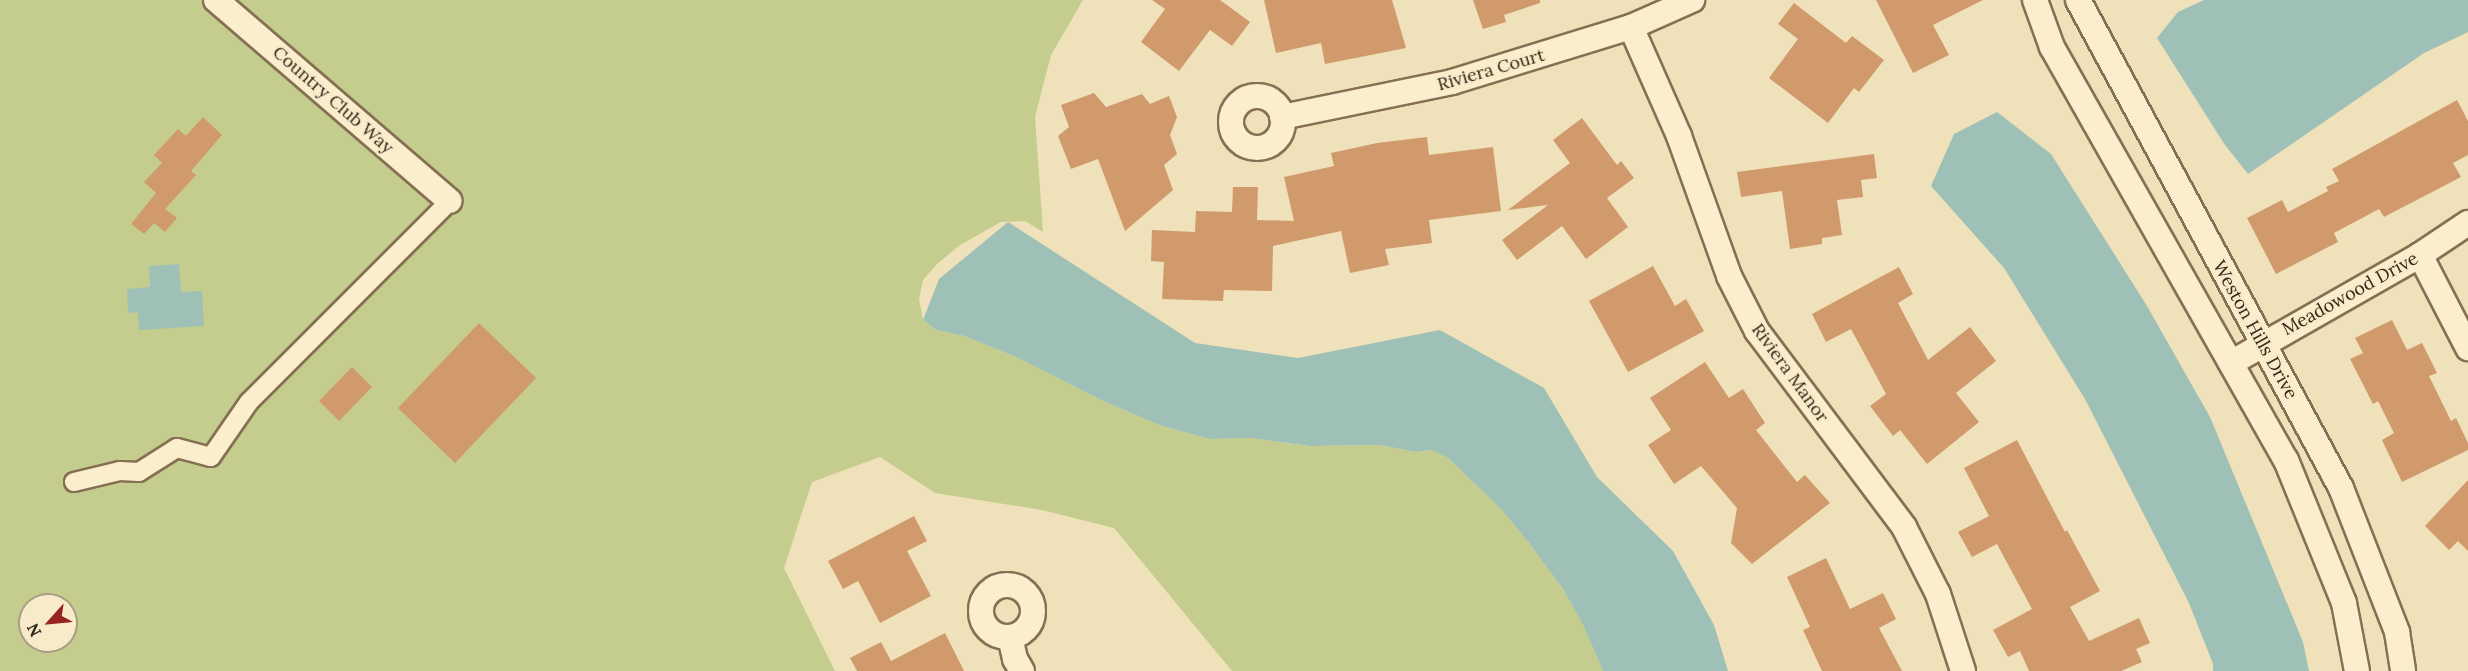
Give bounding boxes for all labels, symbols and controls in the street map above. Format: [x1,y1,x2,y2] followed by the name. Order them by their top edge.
[268,42,398,158] street label: Country Club Way
[1435,44,1547,96] street label: Riviera Court
[2278,248,2422,340] street label: Meadowood Drive
[2208,257,2302,403] street label: Weston Hills Drive
[1747,319,1833,427] street label: Riviera Manor
[18,593,78,653] north arrow
[22,620,45,640] text: N

